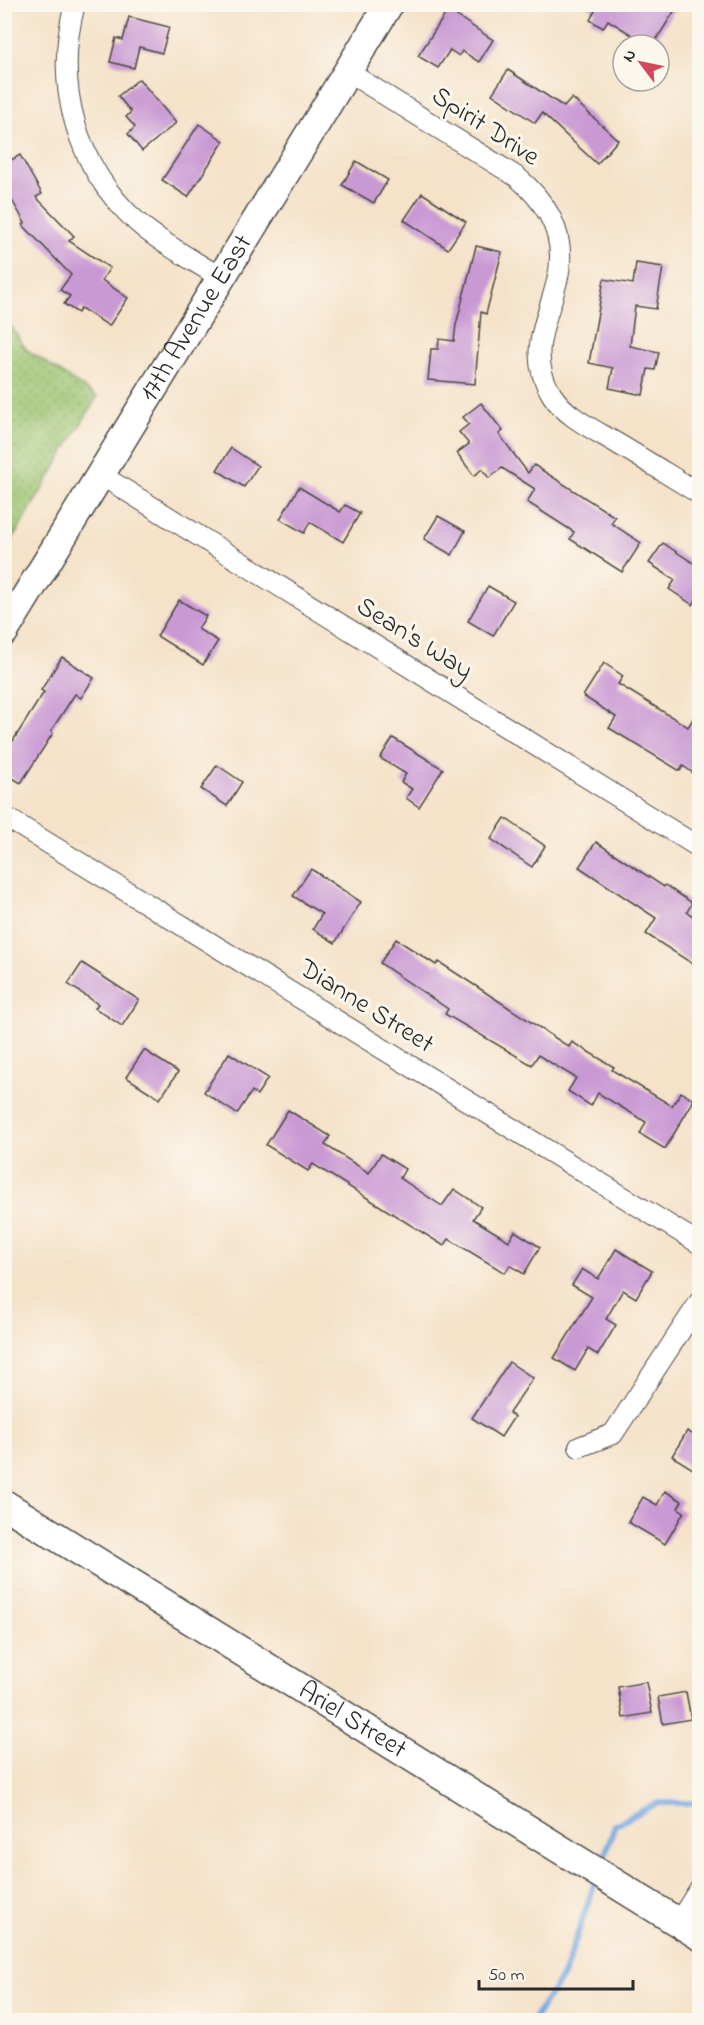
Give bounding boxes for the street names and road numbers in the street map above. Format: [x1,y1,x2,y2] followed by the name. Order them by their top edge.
[423,77,548,177] street label: Spirit Drive
[130,227,263,409] street label: 17th Avenue East
[348,588,480,690] street label: Sean's Way
[290,949,441,1064] street label: Dianne Street
[290,1672,414,1769] street label: Ariel Street

